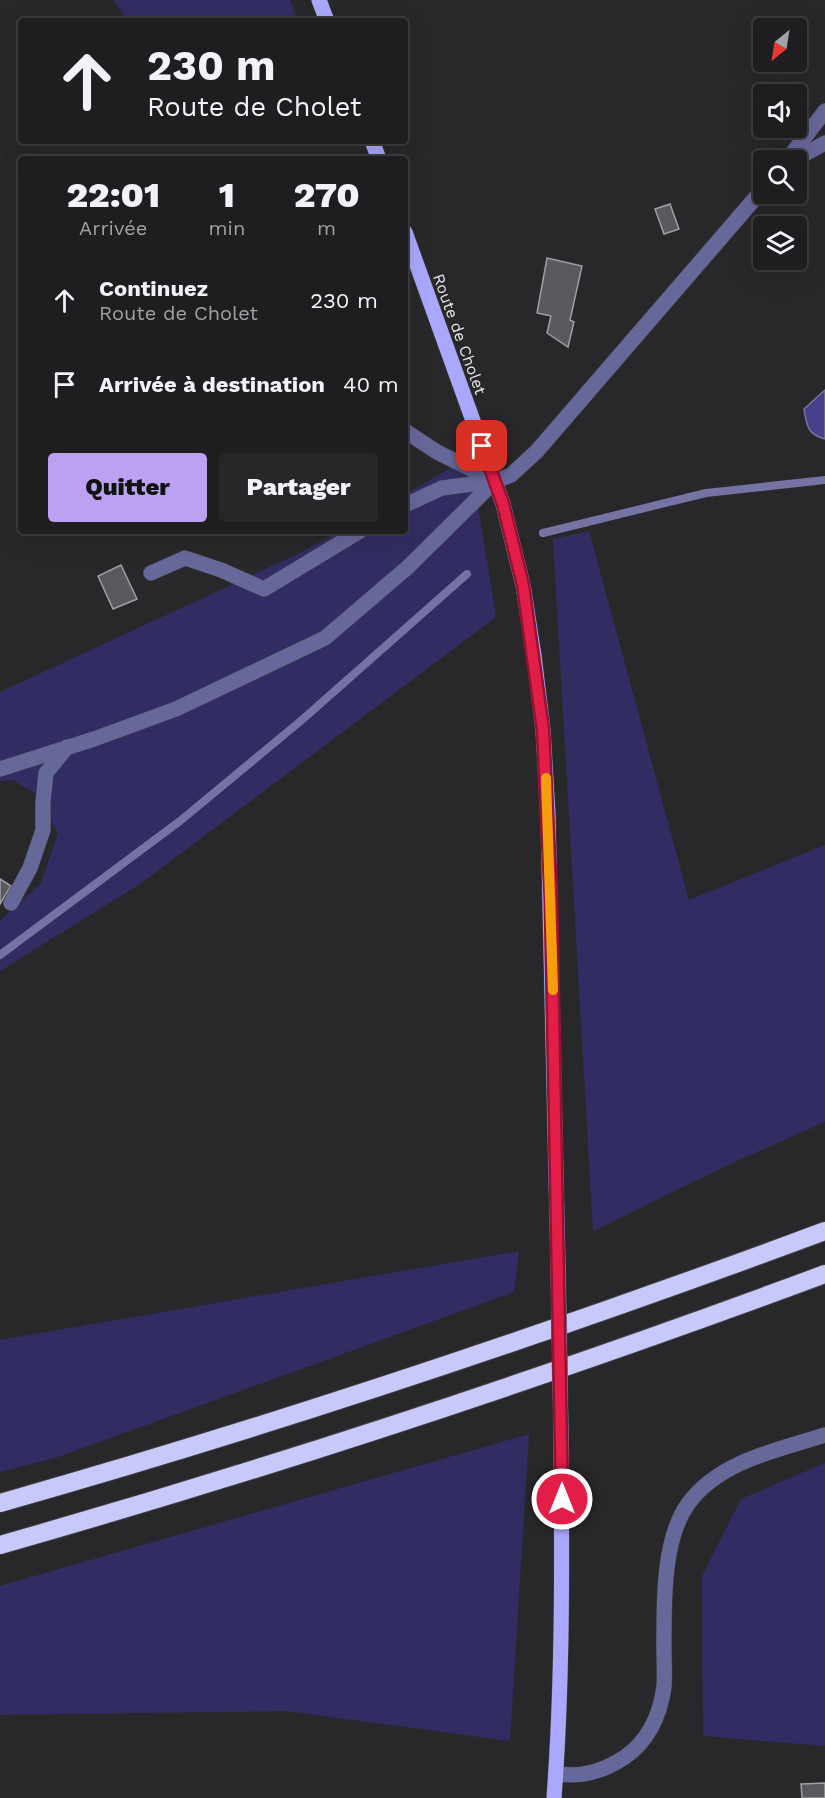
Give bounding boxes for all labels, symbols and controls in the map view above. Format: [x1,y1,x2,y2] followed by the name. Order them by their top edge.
[753,18,807,72] north arrow
[753,18,807,270] map controls
[147,41,276,90] text: 230 m
[48,42,126,120] icon: ahead
[753,84,807,138] button: sound
[147,91,361,123] text: Route de Cholet
[753,150,807,204] button: search
[66,174,160,216] text: 22:01
[219,174,235,216] text: 1
[294,174,360,216] text: 270
[79,216,147,240] text: Arrivée
[209,216,245,240] text: min
[317,216,336,240] text: m
[753,216,807,270] button: layers
[429,271,490,397] street label: Route de Cholet
[99,276,208,301] text: Continuez
[48,284,81,317] icon: ahead
[310,288,378,313] text: 230 m
[99,301,258,325] text: Route de Cholet
[48,368,81,401] icon: arrive
[99,372,325,397] text: Arrivée à destination
[343,372,399,397] text: 40 m
[456,420,507,471] pin
[465,429,498,462] icon: arrive
[48,453,207,522] button: Quitter
[219,453,378,522] button: Partager
[530,1467,594,1531] position arrow

